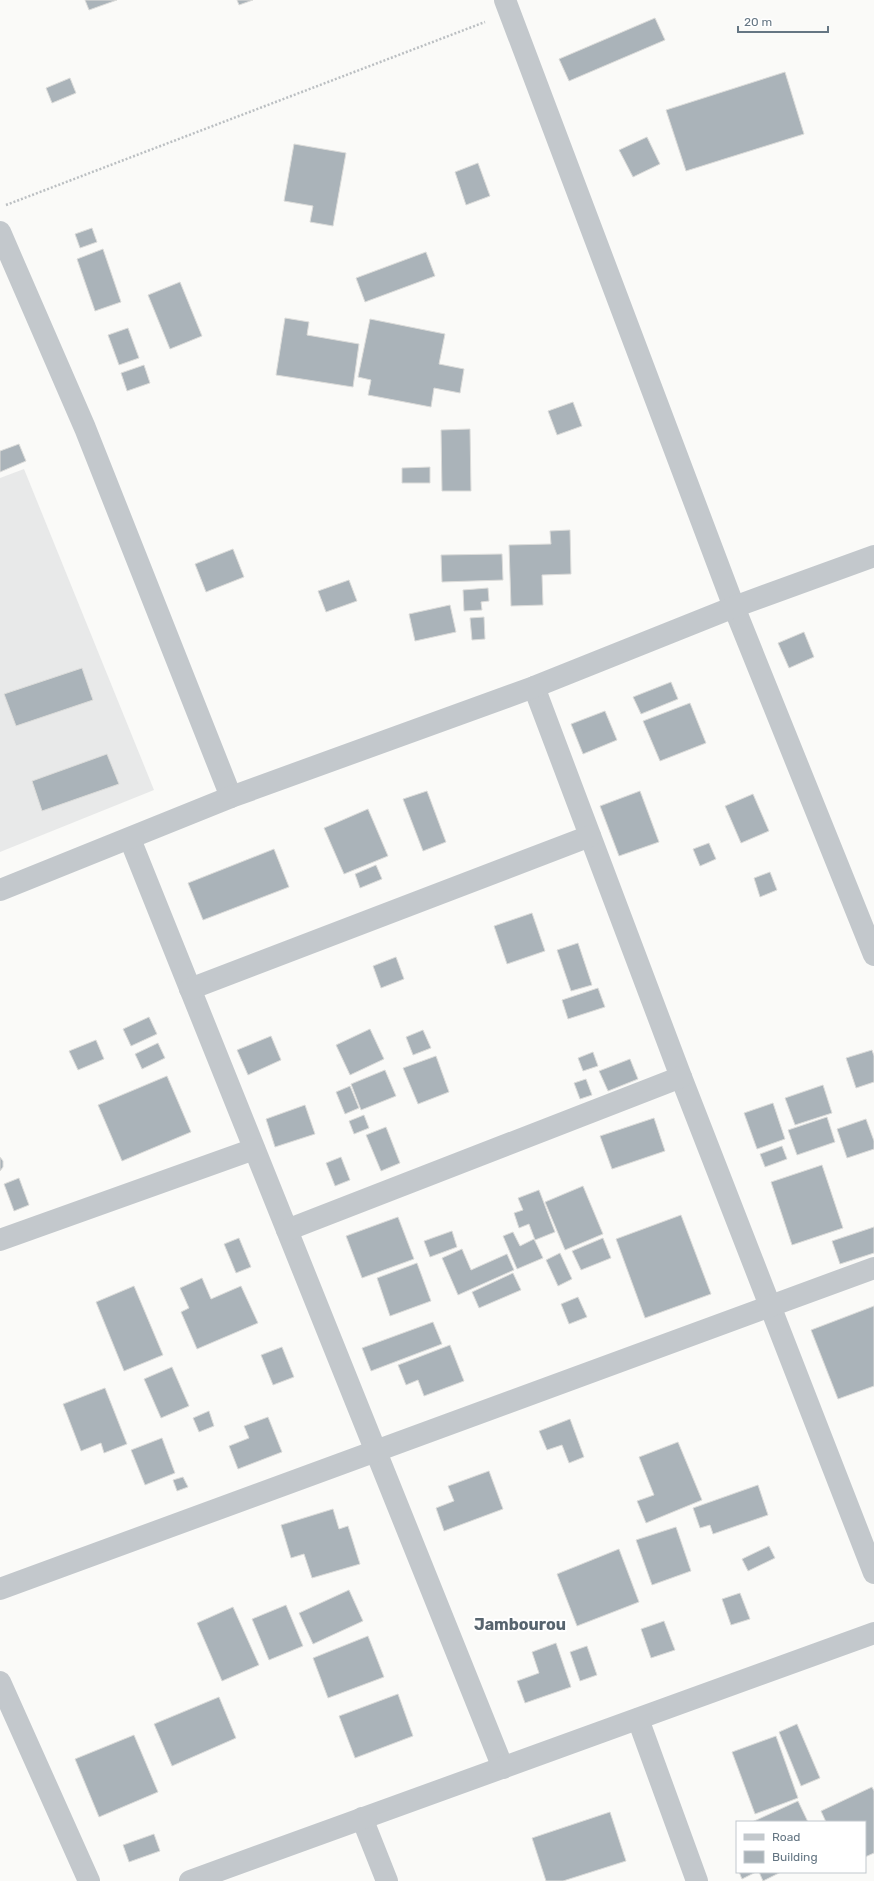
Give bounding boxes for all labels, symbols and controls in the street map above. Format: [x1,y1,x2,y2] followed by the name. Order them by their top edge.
[738,8,828,34] scale bar
[744,15,772,29] text: 20 m
[474,1615,566,1634] district label: Jambourou
[736,1821,866,1873] legend
[772,1830,800,1844] text: Road
[772,1850,818,1864] text: Building

